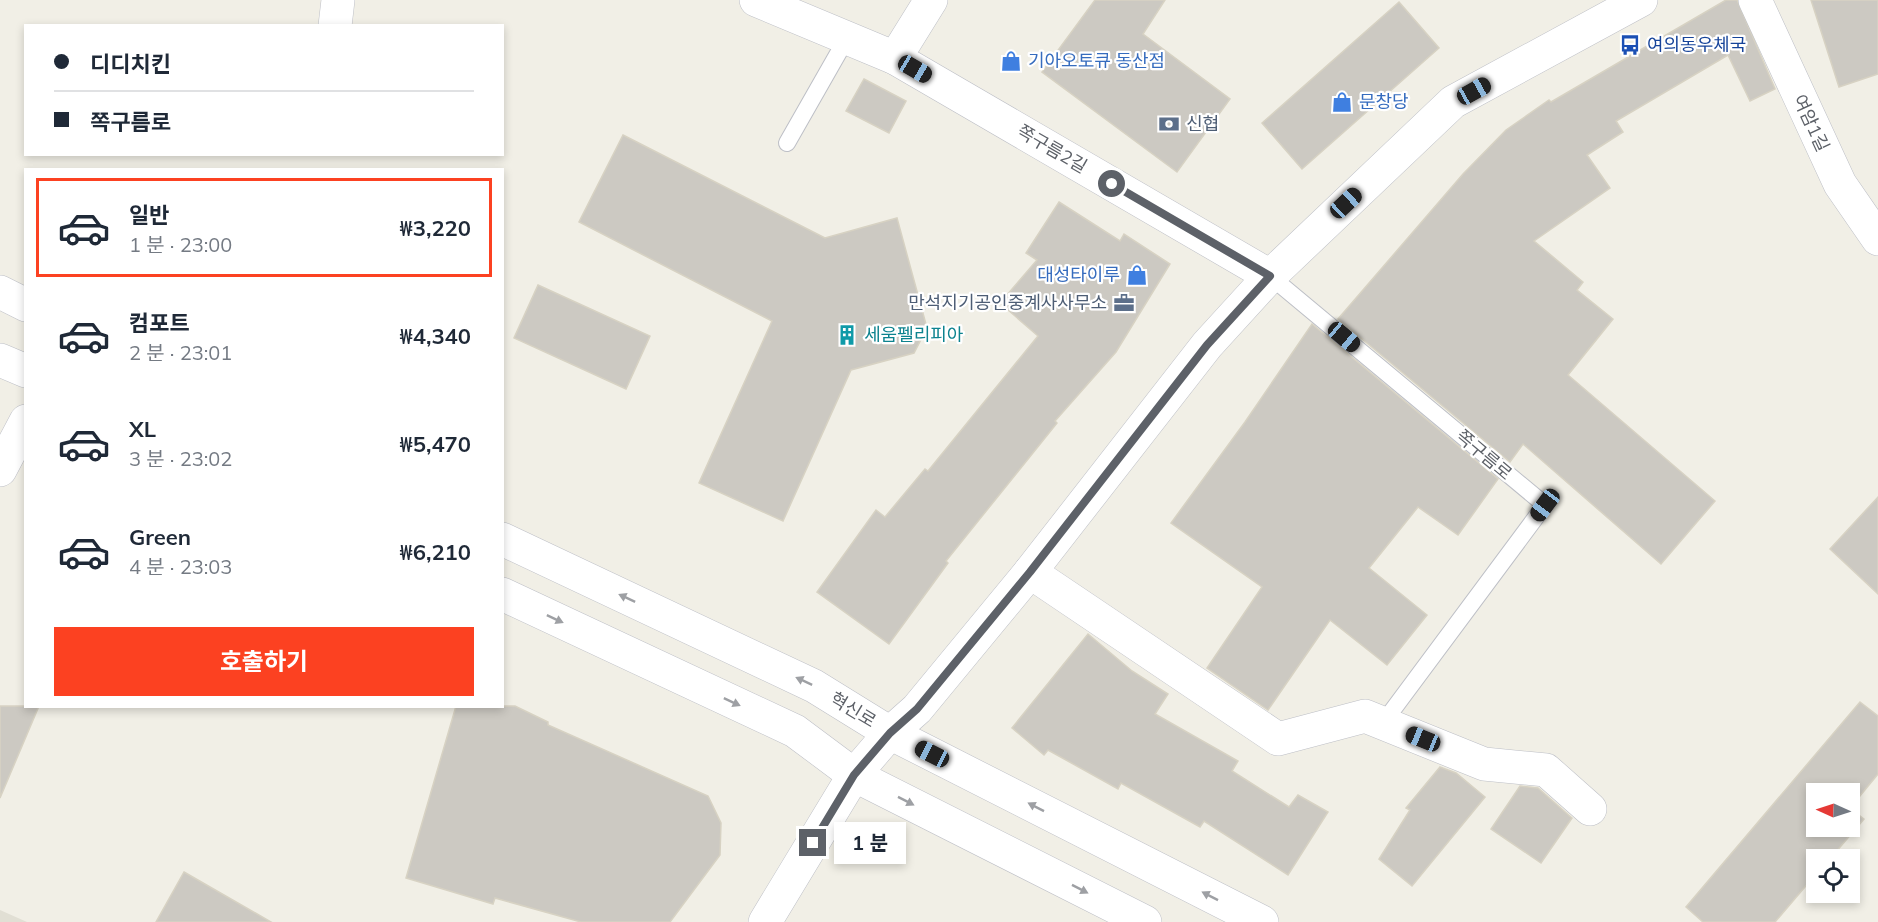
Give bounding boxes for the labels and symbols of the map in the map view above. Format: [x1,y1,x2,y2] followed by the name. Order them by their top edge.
[1618,33,1642,57] bus stop icon: 여의동우체국
[1647,33,1746,56] place label: 여의동우체국
[999,49,1023,73] shop icon: 기아오토큐 동산점
[1028,49,1165,72] place label: 기아오토큐 동산점
[895,52,935,86] car
[1454,74,1494,108] car
[1330,90,1354,114] shop icon: 문창당
[1359,90,1409,113] place label: 문창당
[1788,91,1835,155] street label: 여암1길
[1157,112,1181,136] bank icon: 신협
[1186,112,1219,135] place label: 신협
[1013,119,1091,178] street label: 쪽구름2길
[1098,170,1125,197] route start
[1327,184,1365,222] car
[1037,263,1120,286] place label: 대성타이루
[1125,263,1149,287] shop icon: 대성타이루
[908,291,1107,314] place label: 만석지기공인중계사사무소
[1112,291,1136,315] office icon: 만석지기공인중계사사무소
[1324,319,1364,355] car
[835,323,859,347] building icon: 세움펠리피아
[864,323,964,346] place label: 세움펠리피아
[1452,425,1517,485] street label: 쪽구름로
[1527,485,1563,525] car
[618,593,636,603] one-way arrow
[547,615,564,624] one-way arrow
[795,677,812,686] one-way arrow
[826,687,880,732] street label: 혁신로
[724,697,741,706] one-way arrow
[1403,724,1443,754] car
[912,738,952,770] car
[1806,783,1860,837] north arrow
[897,796,914,806] one-way arrow
[1028,803,1045,812] one-way arrow
[834,822,906,864] callout: 1 분
[799,829,826,856] route end
[1071,884,1088,894] one-way arrow
[1202,891,1219,900] one-way arrow

